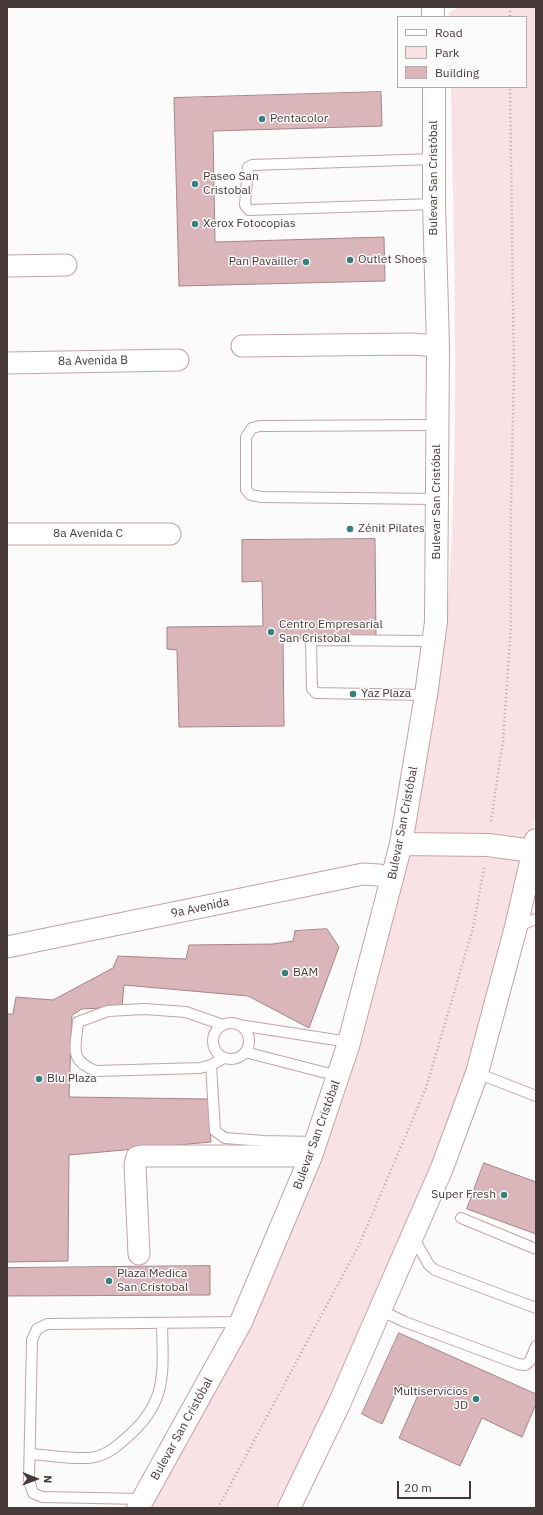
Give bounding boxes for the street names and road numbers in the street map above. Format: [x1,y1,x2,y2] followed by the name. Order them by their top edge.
[427,120,441,236] street label: Bulevar San Cristóbal
[58,353,128,369] street label: 8a Avenida B
[430,444,444,560] street label: Bulevar San Cristóbal
[53,527,123,541] street label: 8a Avenida C
[385,765,421,881] street label: Bulevar San Cristóbal
[169,895,231,921] street label: 9a Avenida
[291,1079,343,1191] street label: Bulevar San Cristóbal
[148,1375,216,1483] street label: Bulevar San Cristóbal

